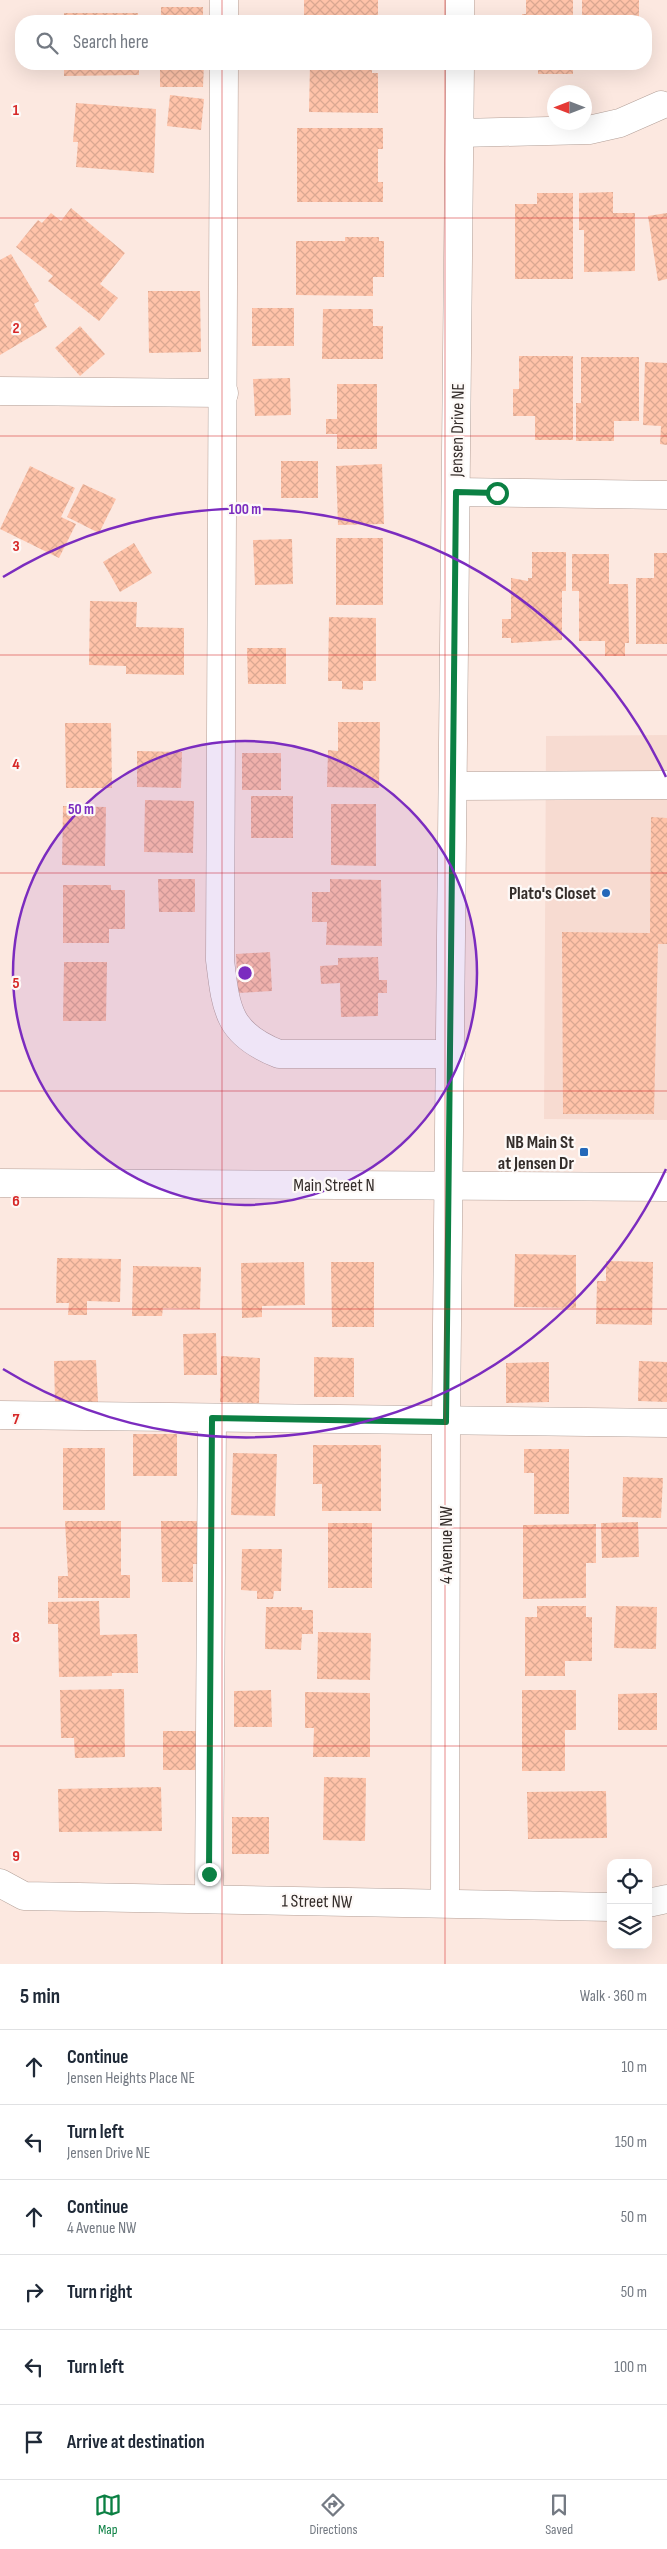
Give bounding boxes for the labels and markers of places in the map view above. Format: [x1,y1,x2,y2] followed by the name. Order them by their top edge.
[509,883,596,904] place label: Plato's Closet
[600,887,612,899] marker: Plato's Closet
[236,964,254,982] centre of rings
[498,1132,574,1174] place label: NB Main St at Jensen Dr
[578,1146,590,1158] marker: NB Main St at Jensen Dr

